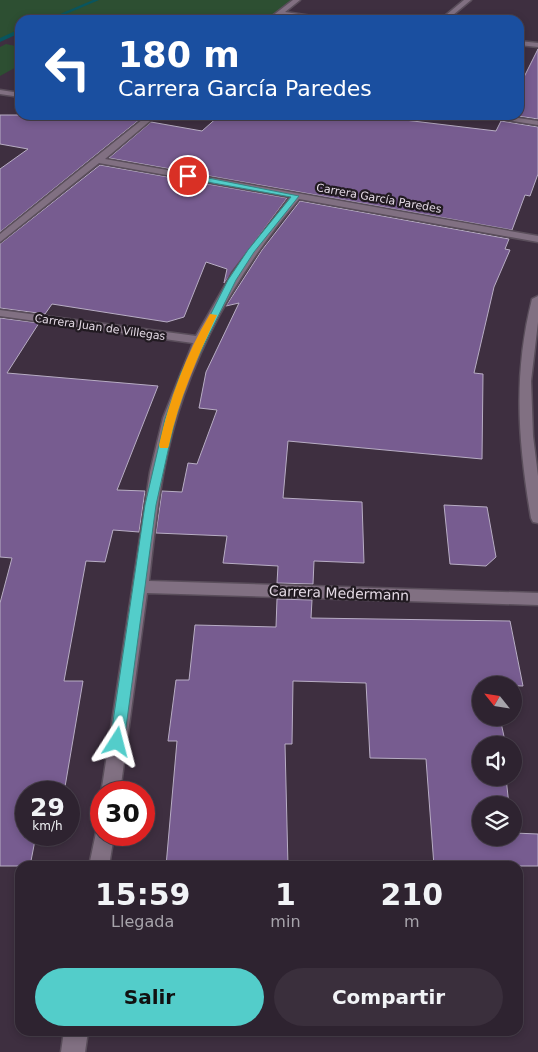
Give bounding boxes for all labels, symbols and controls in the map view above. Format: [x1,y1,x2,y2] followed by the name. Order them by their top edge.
[35,35,100,100] icon: left
[118,35,240,75] text: 180 m
[118,76,372,101] text: Carrera García Paredes
[167,155,209,197] pin
[174,162,202,190] icon: arrive
[315,181,443,216] street label: Carrera García Paredes
[34,312,166,343] street label: Carrera Juan de Villegas
[269,583,409,603] street label: Carrera Medermann
[472,676,522,726] north arrow
[472,676,522,846] map controls
[90,715,142,767] position arrow
[472,736,522,786] button: sound
[90,781,155,846] speed limit sign: 30
[30,793,65,822] text: 29
[472,796,522,846] button: layers
[32,819,63,833] text: km/h
[95,877,190,912] text: 15:59
[275,877,296,912] text: 1
[380,877,443,912] text: 210
[111,912,174,931] text: Llegada
[270,912,301,931] text: min
[404,912,420,931] text: m
[35,968,264,1026] button: Salir
[274,968,503,1026] button: Compartir

